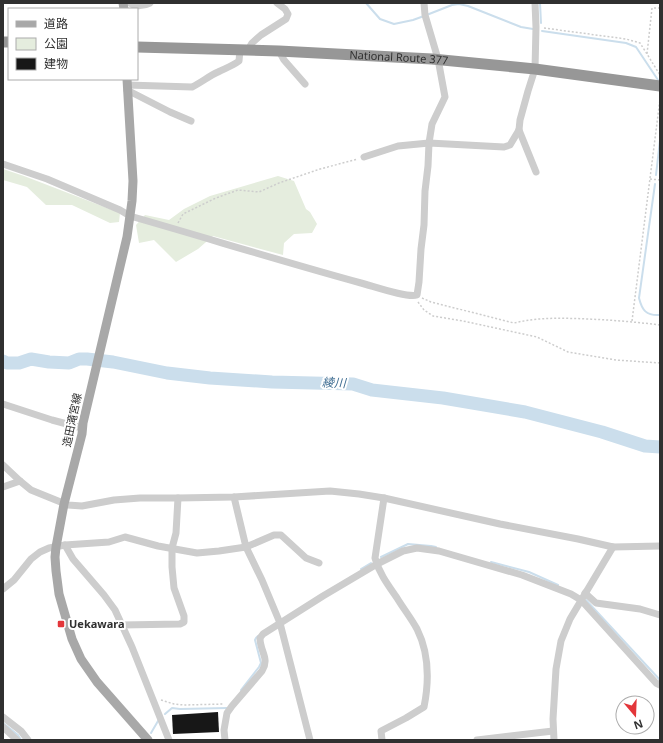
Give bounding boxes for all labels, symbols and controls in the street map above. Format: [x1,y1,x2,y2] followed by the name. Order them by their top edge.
[8,8,138,80] legend
[44,15,68,32] text: 道路
[44,35,68,52] text: 公園
[349,47,449,68] street label: National Route 377
[44,55,68,72] text: 建物
[322,374,348,391] water label: 綾川
[58,391,85,448] street label: 造田滝宮線
[69,616,125,631] place label: Uekawara
[56,619,66,629] marker: Uekawara
[615,695,655,735] north arrow
[632,716,645,733] text: N

